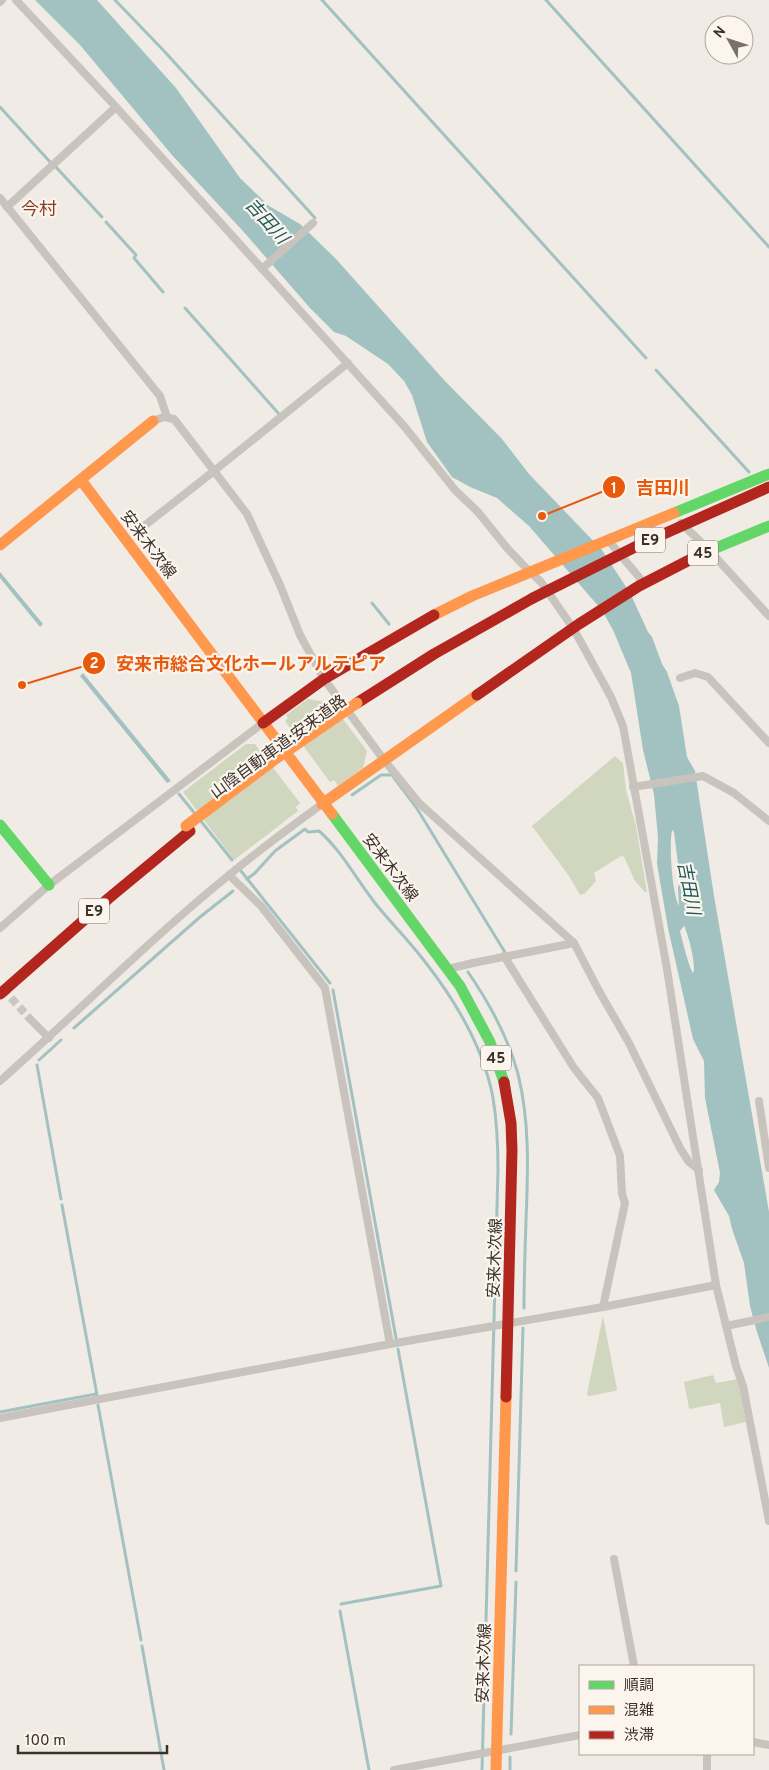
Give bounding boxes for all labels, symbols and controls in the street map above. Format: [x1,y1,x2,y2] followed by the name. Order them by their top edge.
[704,15,754,65] north arrow
[710,23,730,42] text: N
[239,194,294,251] water label: 吉田川
[21,199,57,222] district label: 今村
[601,471,700,504] callout: 吉田川
[636,478,690,501] text: 吉田川
[611,480,617,499] text: 1
[115,507,179,583] street label: 安来木次線
[635,528,665,552] road number: E9
[688,540,718,566] road number: 45
[81,647,396,680] callout: 安来市総合文化ホールアルテピア
[116,654,386,677] text: 安来市総合文化ホールアルテピア
[89,655,99,674] text: 2
[207,691,351,804] street label: 山陰自動車道;安来道路
[357,830,421,906] street label: 安来木次線
[671,860,704,919] water label: 吉田川
[79,898,109,924] road number: E9
[481,1046,511,1070] road number: 45
[485,1218,507,1298] street label: 安来木次線
[474,1623,496,1703] street label: 安来木次線
[579,1665,754,1755] legend
[624,1677,654,1696] text: 順調
[624,1702,654,1721] text: 混雑
[18,1722,166,1754] scale bar
[624,1727,654,1746] text: 渋滞
[25,1732,66,1751] text: 100 m

